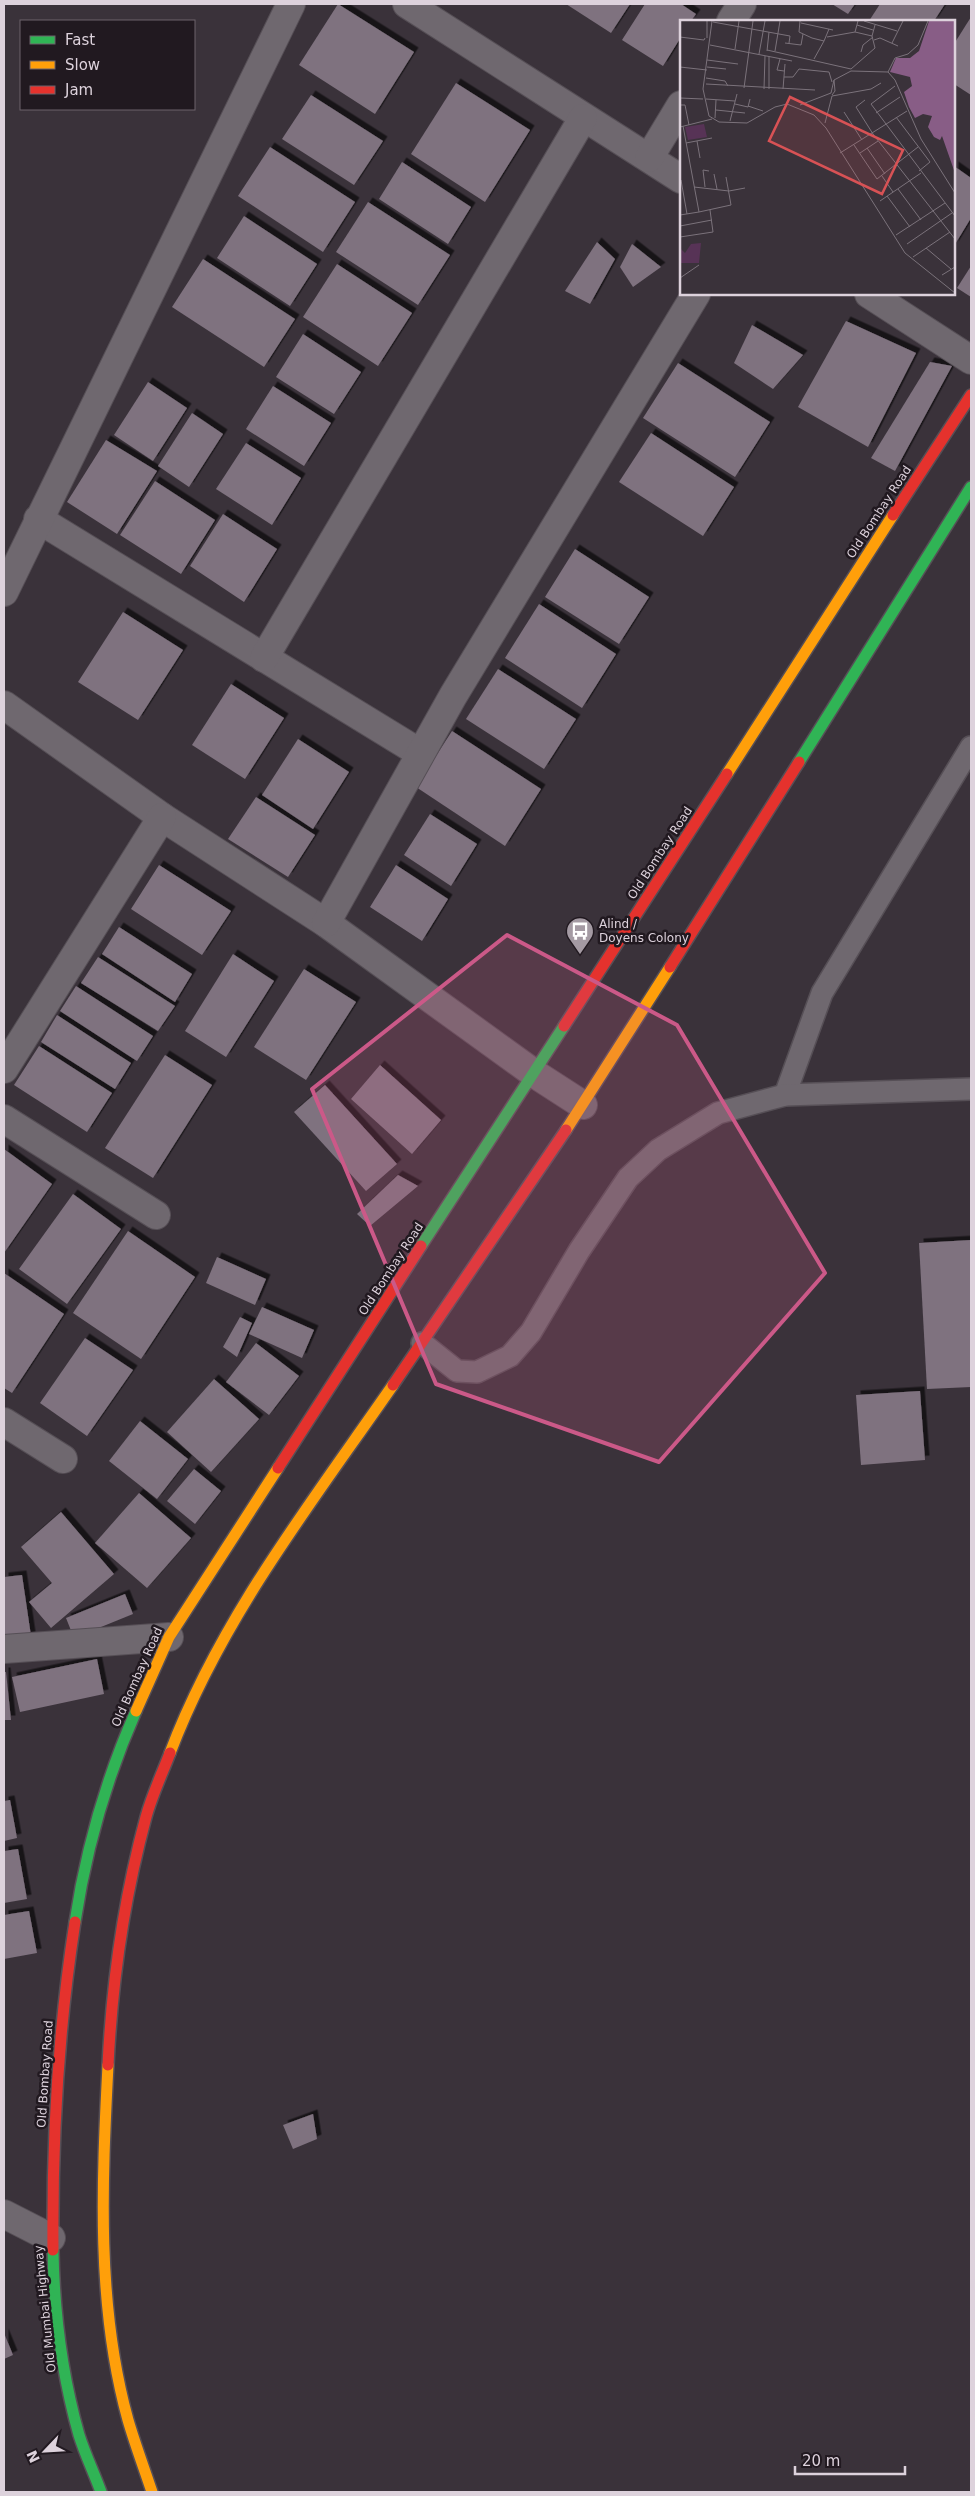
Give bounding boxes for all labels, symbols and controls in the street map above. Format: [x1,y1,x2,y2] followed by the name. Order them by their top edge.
[20,20,195,110] legend
[680,20,955,295] inset map
[65,31,95,49] text: Fast
[65,56,100,74] text: Slow
[64,81,93,99] text: Jam
[844,463,914,561] street label: Old Bombay Road
[625,804,695,902] street label: Old Bombay Road
[565,916,595,955] bus stop icon: Alind / Doyens Colony
[599,917,689,945] place label: Alind / Doyens Colony
[356,1220,426,1318] street label: Old Bombay Road
[109,1625,165,1729] street label: Old Bombay Road
[34,2020,56,2128] street label: Old Bombay Road
[31,2245,59,2373] street label: Old Mumbai Highway
[20,2426,70,2476] north arrow
[795,2444,905,2476] scale bar
[23,2448,43,2465] text: N
[802,2452,840,2470] text: 20 m

